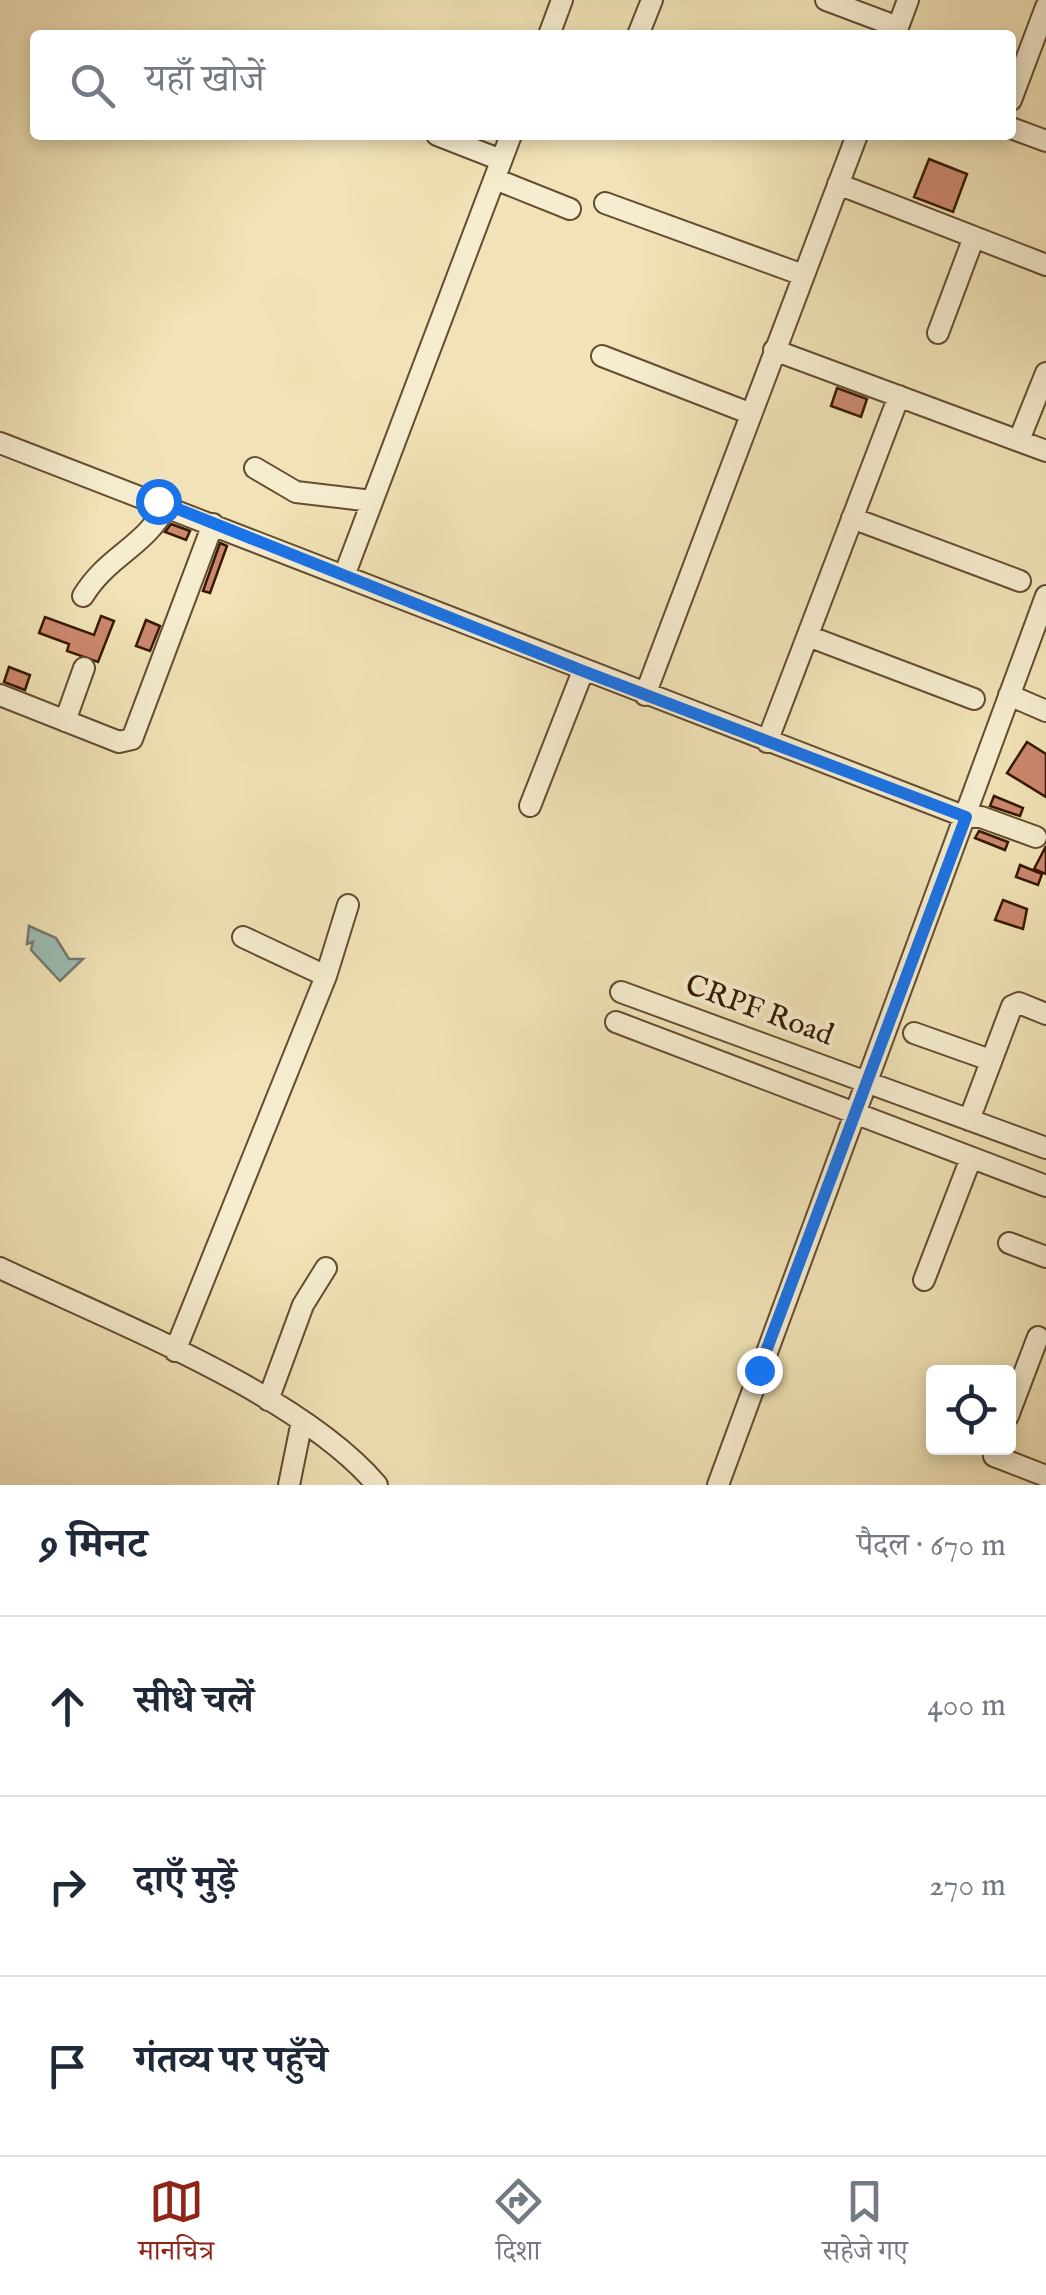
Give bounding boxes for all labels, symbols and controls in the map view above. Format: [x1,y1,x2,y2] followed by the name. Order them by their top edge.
[30,30,1016,140] search box
[145,57,265,105] text: यहाँ खोजें
[65,58,120,113] icon: search
[136,479,182,525] route start
[680,967,839,1056] street label: CRPF Road
[737,1348,783,1394] route end
[926,1365,1016,1455] map controls
[926,1365,1016,1455] button: locate
[40,1519,147,1572] text: 9 मिनट
[857,1526,1006,1567] text: पैदल · 670 m
[135,1678,254,1726] text: सीधे चलें
[40,1679,95,1734] icon: ahead
[927,1686,1006,1727] text: 400 m
[135,1858,236,1906] text: दाएँ मुड़ें
[40,1859,95,1914] icon: right
[929,1866,1006,1907] text: 270 m
[135,2038,327,2086] text: गंतव्य पर पहुँचे
[40,2039,95,2094] icon: arrive
[138,2174,214,2278] tab: मानचित्र
[491,2174,546,2278] tab: दिशा
[822,2174,908,2278] tab: सहेजे गए

